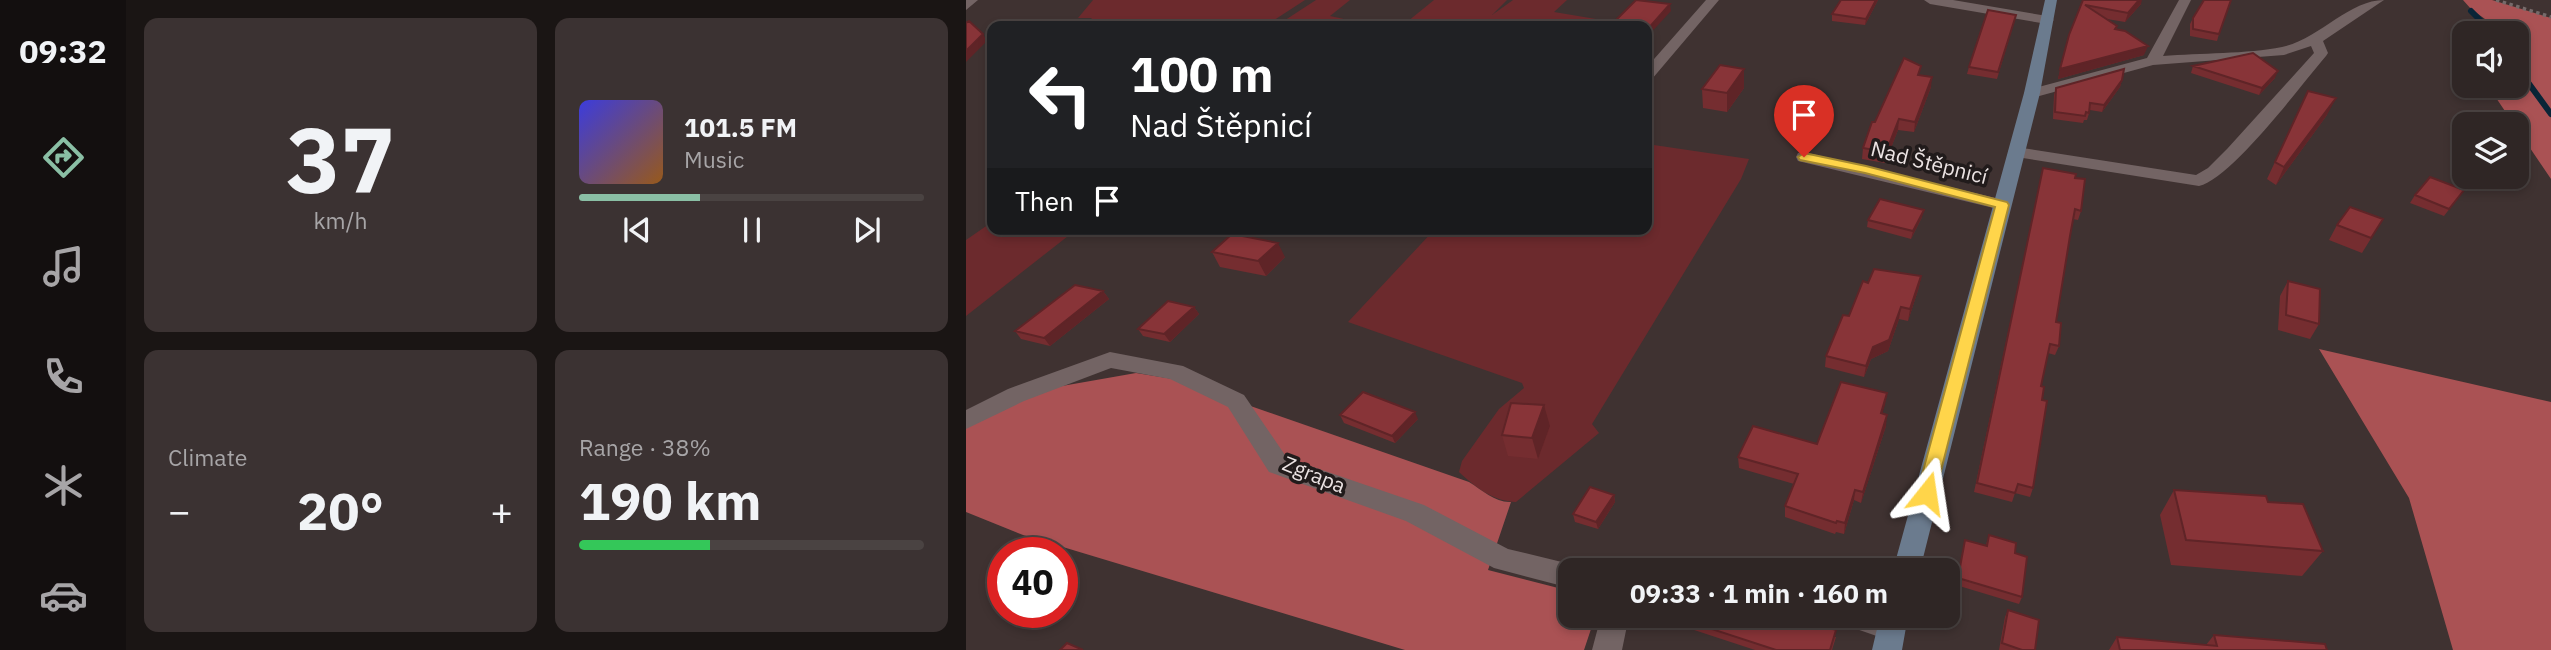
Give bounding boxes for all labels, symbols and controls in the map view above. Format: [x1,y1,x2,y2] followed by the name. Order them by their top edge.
[2452,21,2529,189] map controls
[2452,21,2529,98] button: sound
[19,30,107,72] text: 09:32
[1130,42,1274,105] text: 100 m
[1015,49,1106,140] icon: left
[1774,85,1834,157] pin
[1785,96,1823,134] icon: arrive
[286,100,395,218] text: 37
[1130,104,1312,146] text: Nad Štěpnicí
[684,110,797,144] text: 101.5 FM
[2452,112,2529,189] button: layers
[39,133,88,182] icon: directions
[1868,134,1991,190] street label: Nad Štěpnicí
[684,144,744,174] text: Music
[1088,182,1126,220] icon: arrive
[1015,184,1074,218] text: Then
[313,205,368,235] text: km/h
[618,211,656,249] icon: previous
[733,211,771,249] icon: pause
[848,211,886,249] icon: next
[39,242,88,291] icon: music
[39,352,88,401] icon: phone
[579,432,711,462] text: Range · 38%
[168,442,247,472] text: Climate
[1279,449,1350,499] street label: Zgrapa
[1890,456,1964,530] position arrow
[39,461,88,510] icon: climate
[579,467,761,534] text: 190 km
[297,477,384,544] text: 20°
[168,486,191,535] text: −
[490,486,513,535] text: +
[987,537,1078,628] speed limit sign: 40
[39,571,88,620] icon: car
[1630,576,1888,610] text: 09:33 · 1 min · 160 m

